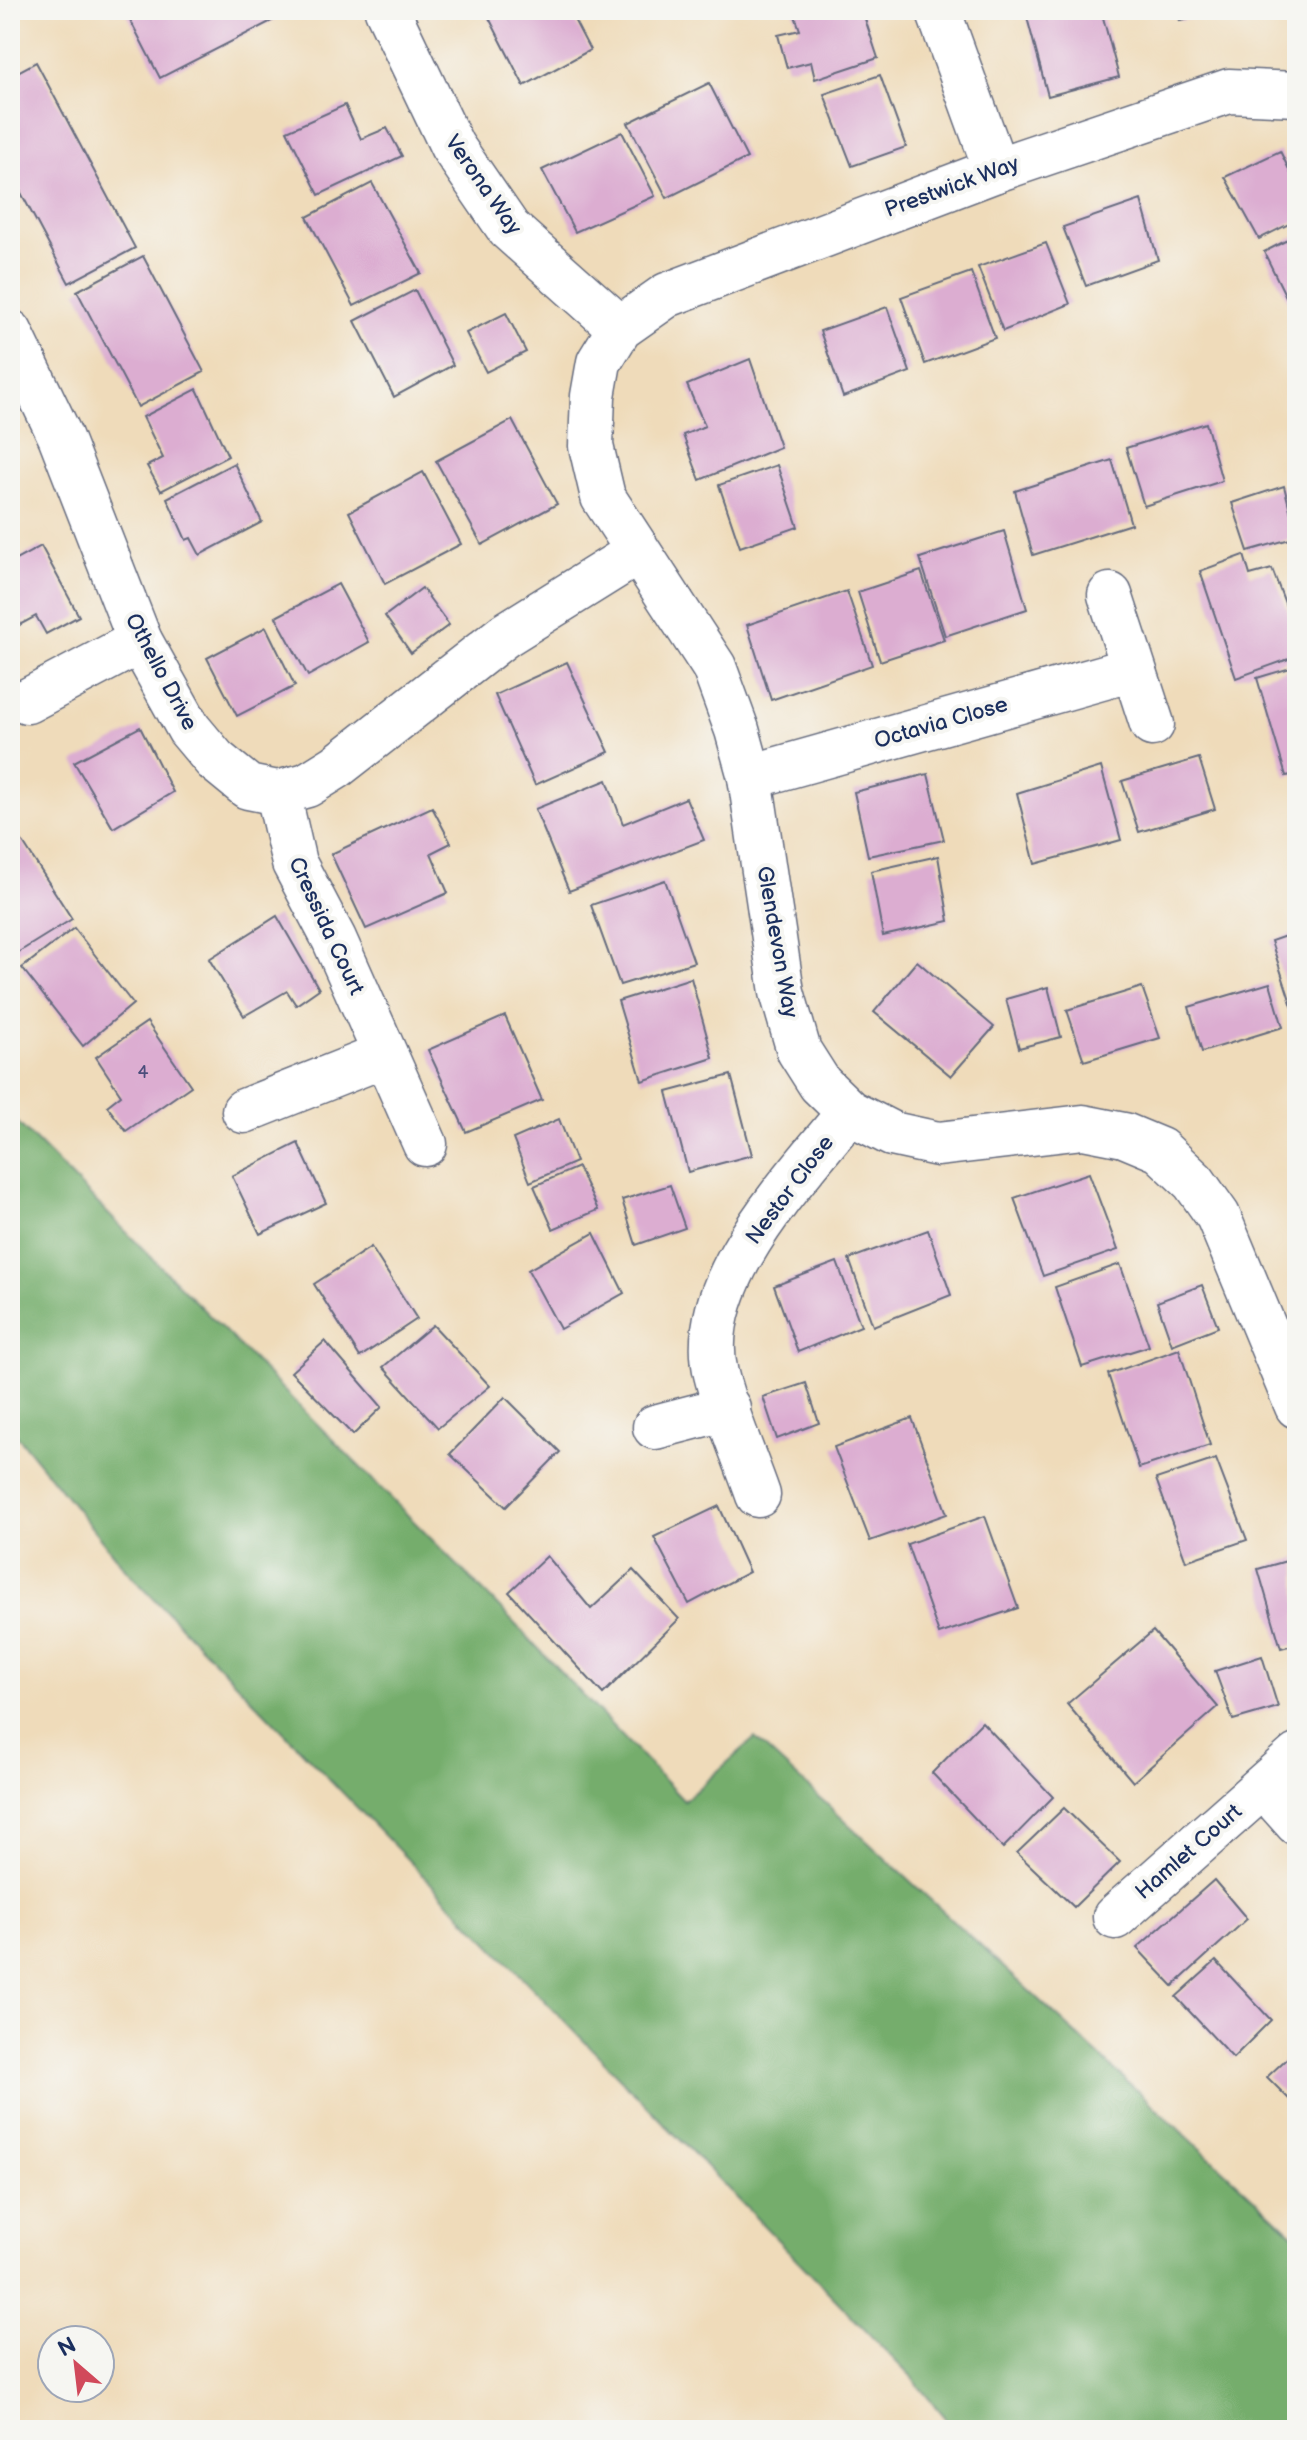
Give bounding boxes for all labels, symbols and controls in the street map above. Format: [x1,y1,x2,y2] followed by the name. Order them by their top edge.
[439,130,527,240] street label: Verona Way
[881,150,1023,224] street label: Prestwick Way
[119,609,203,735] street label: Othello Drive
[871,691,1011,755] street label: Octavia Close
[282,853,370,1000] street label: Cressida Court
[750,864,804,1020] street label: Glendevon Way
[138,1062,149,1083] house number: 4
[740,1130,840,1250] street label: Nestor Close
[1130,1798,1248,1906] street label: Hamlet Court
[36,2324,116,2404] north arrow
[54,2332,81,2363] text: N

